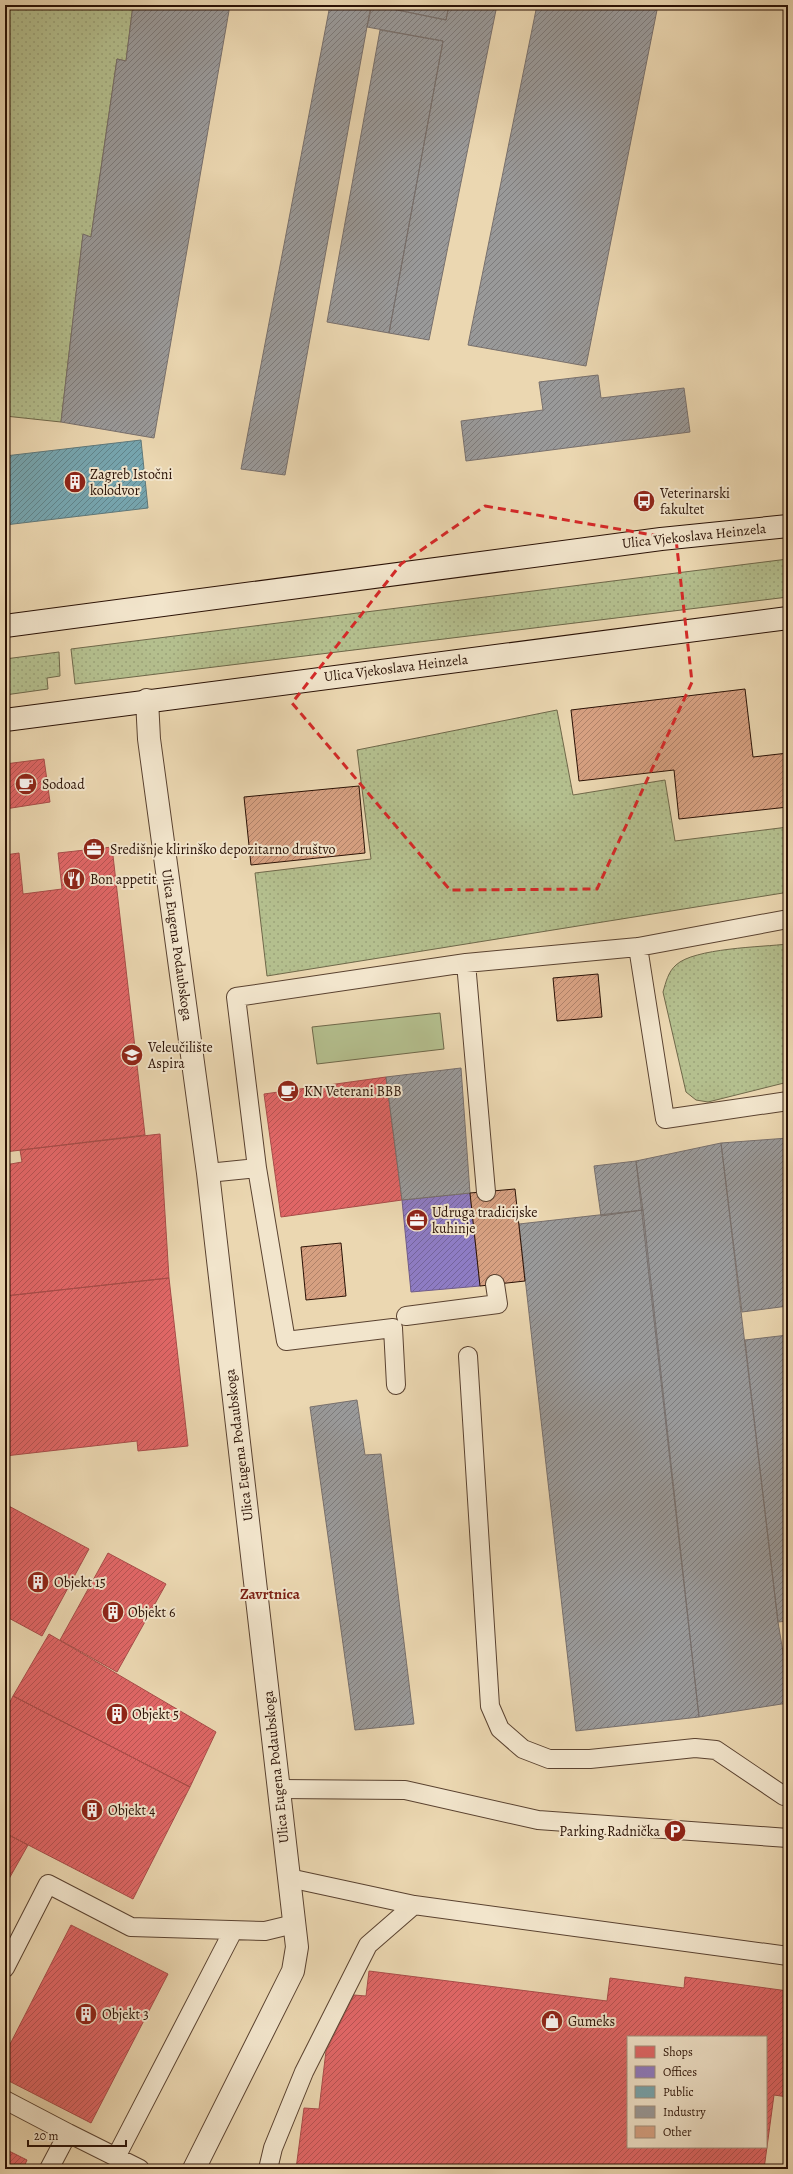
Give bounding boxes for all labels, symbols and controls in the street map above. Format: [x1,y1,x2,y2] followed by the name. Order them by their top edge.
[90,465,172,500] place label: Zagreb Istočni kolodvor
[62,469,88,495] building icon: Zagreb Istočni kolodvor
[659,484,730,519] place label: Veterinarski fakultet
[631,488,657,514] bus stop icon: Veterinarski fakultet
[621,519,768,553] street label: Ulica Vjekoslava Heinzela
[323,650,470,686] street label: Ulica Vjekoslava Heinzela
[13,771,39,797] cafe icon: Sodoad
[42,775,85,794] place label: Sodoad
[81,836,107,862] office icon: Središnje klirinško depozitarno društvo
[110,840,336,859] place label: Središnje klirinško depozitarno društvo
[61,866,87,892] restaurant icon: Bon appetit
[157,868,197,1023] street label: Ulica Eugena Podaubskoga
[90,870,157,889] place label: Bon appetit
[147,1038,213,1073] place label: Veleučilište Aspira
[119,1042,145,1068] school or university icon: Veleučilište Aspira
[275,1078,301,1104] cafe icon: KN Veterani BBB
[304,1082,402,1101] place label: KN Veterani BBB
[432,1203,538,1238] place label: Udruga tradicijske kuhinje
[404,1207,430,1233] office icon: Udruga tradicijske kuhinje
[220,1367,258,1522] street label: Ulica Eugena Podaubskoga
[25,1569,51,1595] building icon: Objekt 15
[54,1573,106,1592] place label: Objekt 15
[240,1584,301,1604] district label: Zavrtnica
[100,1599,126,1625] building icon: Objekt 6
[128,1603,175,1622] place label: Objekt 6
[258,1689,293,1844] street label: Ulica Eugena Podaubskoga
[104,1701,130,1727] building icon: Objekt 5
[132,1705,179,1724] place label: Objekt 5
[79,1797,105,1823] building icon: Objekt 4
[108,1801,155,1820] place label: Objekt 4
[662,1818,688,1844] parking icon: Parking Radnička
[559,1822,660,1841] place label: Parking Radnička
[73,2001,99,2027] building icon: Objekt 3
[102,2005,149,2024] place label: Objekt 3
[539,2008,565,2034] shop icon: Gumeks
[568,2012,615,2031] place label: Gumeks
[627,2036,767,2148] legend
[663,2044,693,2060] text: Shops
[663,2064,697,2080] text: Offices
[663,2084,694,2100] text: Public
[663,2104,706,2120] text: Industry
[28,2122,126,2148] scale bar
[663,2124,692,2140] text: Other
[34,2128,58,2144] text: 20 m

